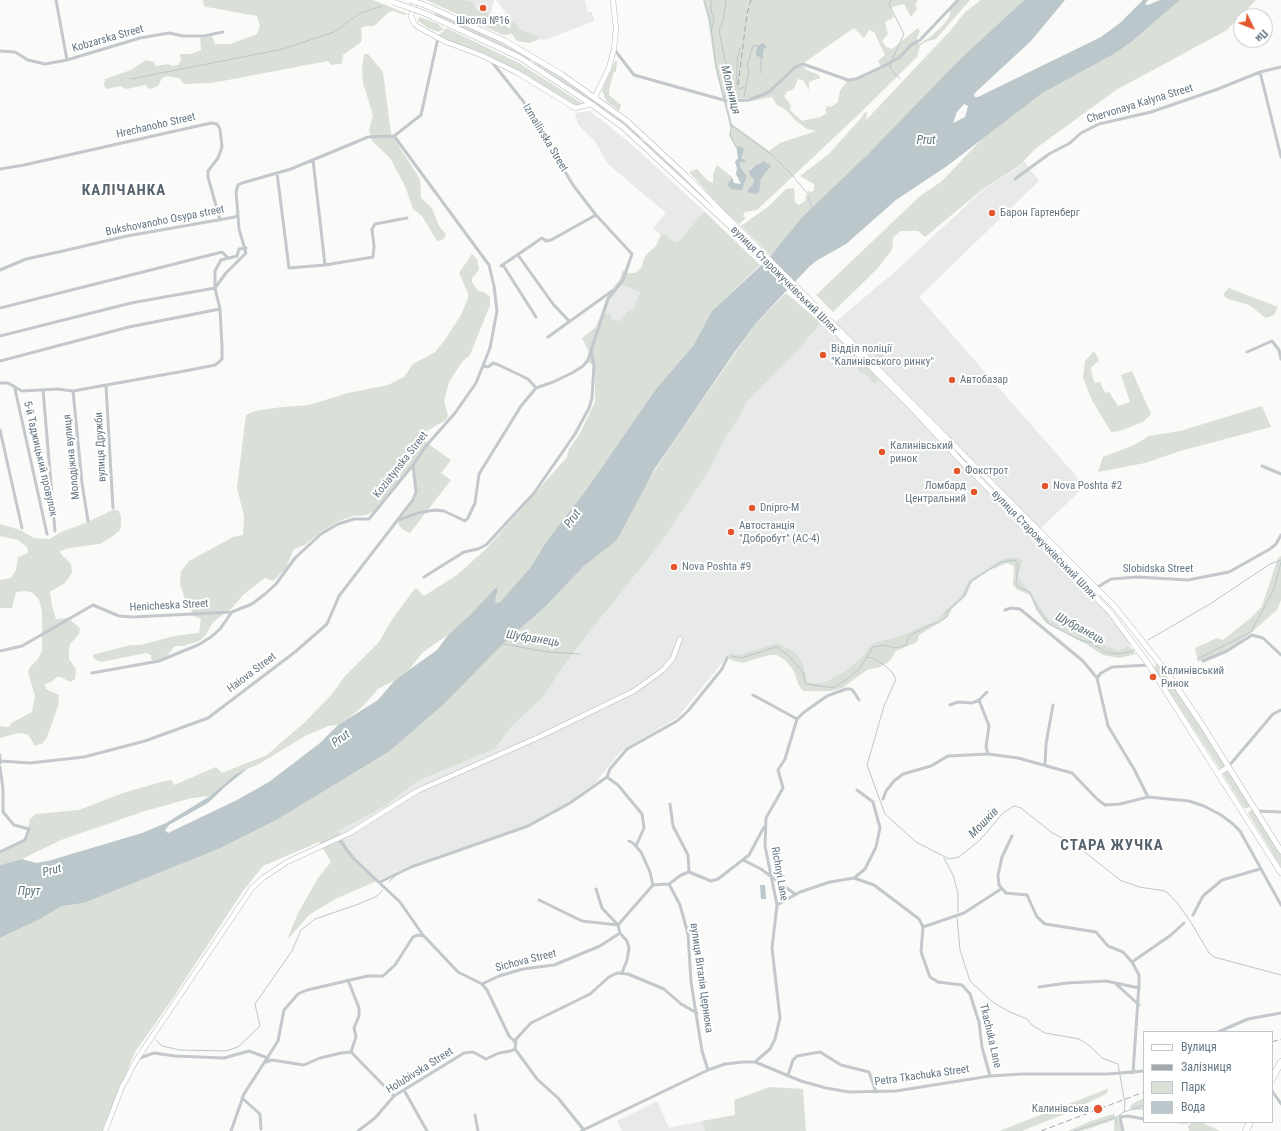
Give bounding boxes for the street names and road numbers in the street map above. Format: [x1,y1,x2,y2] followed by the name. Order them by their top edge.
[71,22,145,56] street label: Kobzarska Street
[1085,82,1195,126] street label: Chervonaya Kalyna Street
[520,102,570,174] street label: Izmailivska Street
[115,110,197,142] street label: Hrechanoho Street
[105,203,225,239] street label: Bukshovanoho Osypa street
[728,224,840,336] street label: вулиця Старожучківський Шлях
[20,400,60,518] street label: 5-й Таджицький провулок
[93,412,109,482] street label: вулиця Дружби
[61,414,83,500] street label: Молодіжна вулиця
[371,429,431,501] street label: Koziatynska Street
[988,488,1100,602] street label: вулиця Старожучківський Шлях
[1123,562,1193,576] street label: Slobidska Street
[129,597,209,615] street label: Henicheska Street
[225,650,279,696] street label: Haiova Street
[768,846,790,902] street label: Richnyi Lane
[687,922,715,1034] street label: вулиця Віталія Цернюка
[494,947,558,975] street label: Sichova Street
[976,1003,1004,1069] street label: Tkachuka Lane
[384,1045,456,1097] street label: Holubivska Street
[874,1063,970,1089] street label: Petra Tkachuka Street

